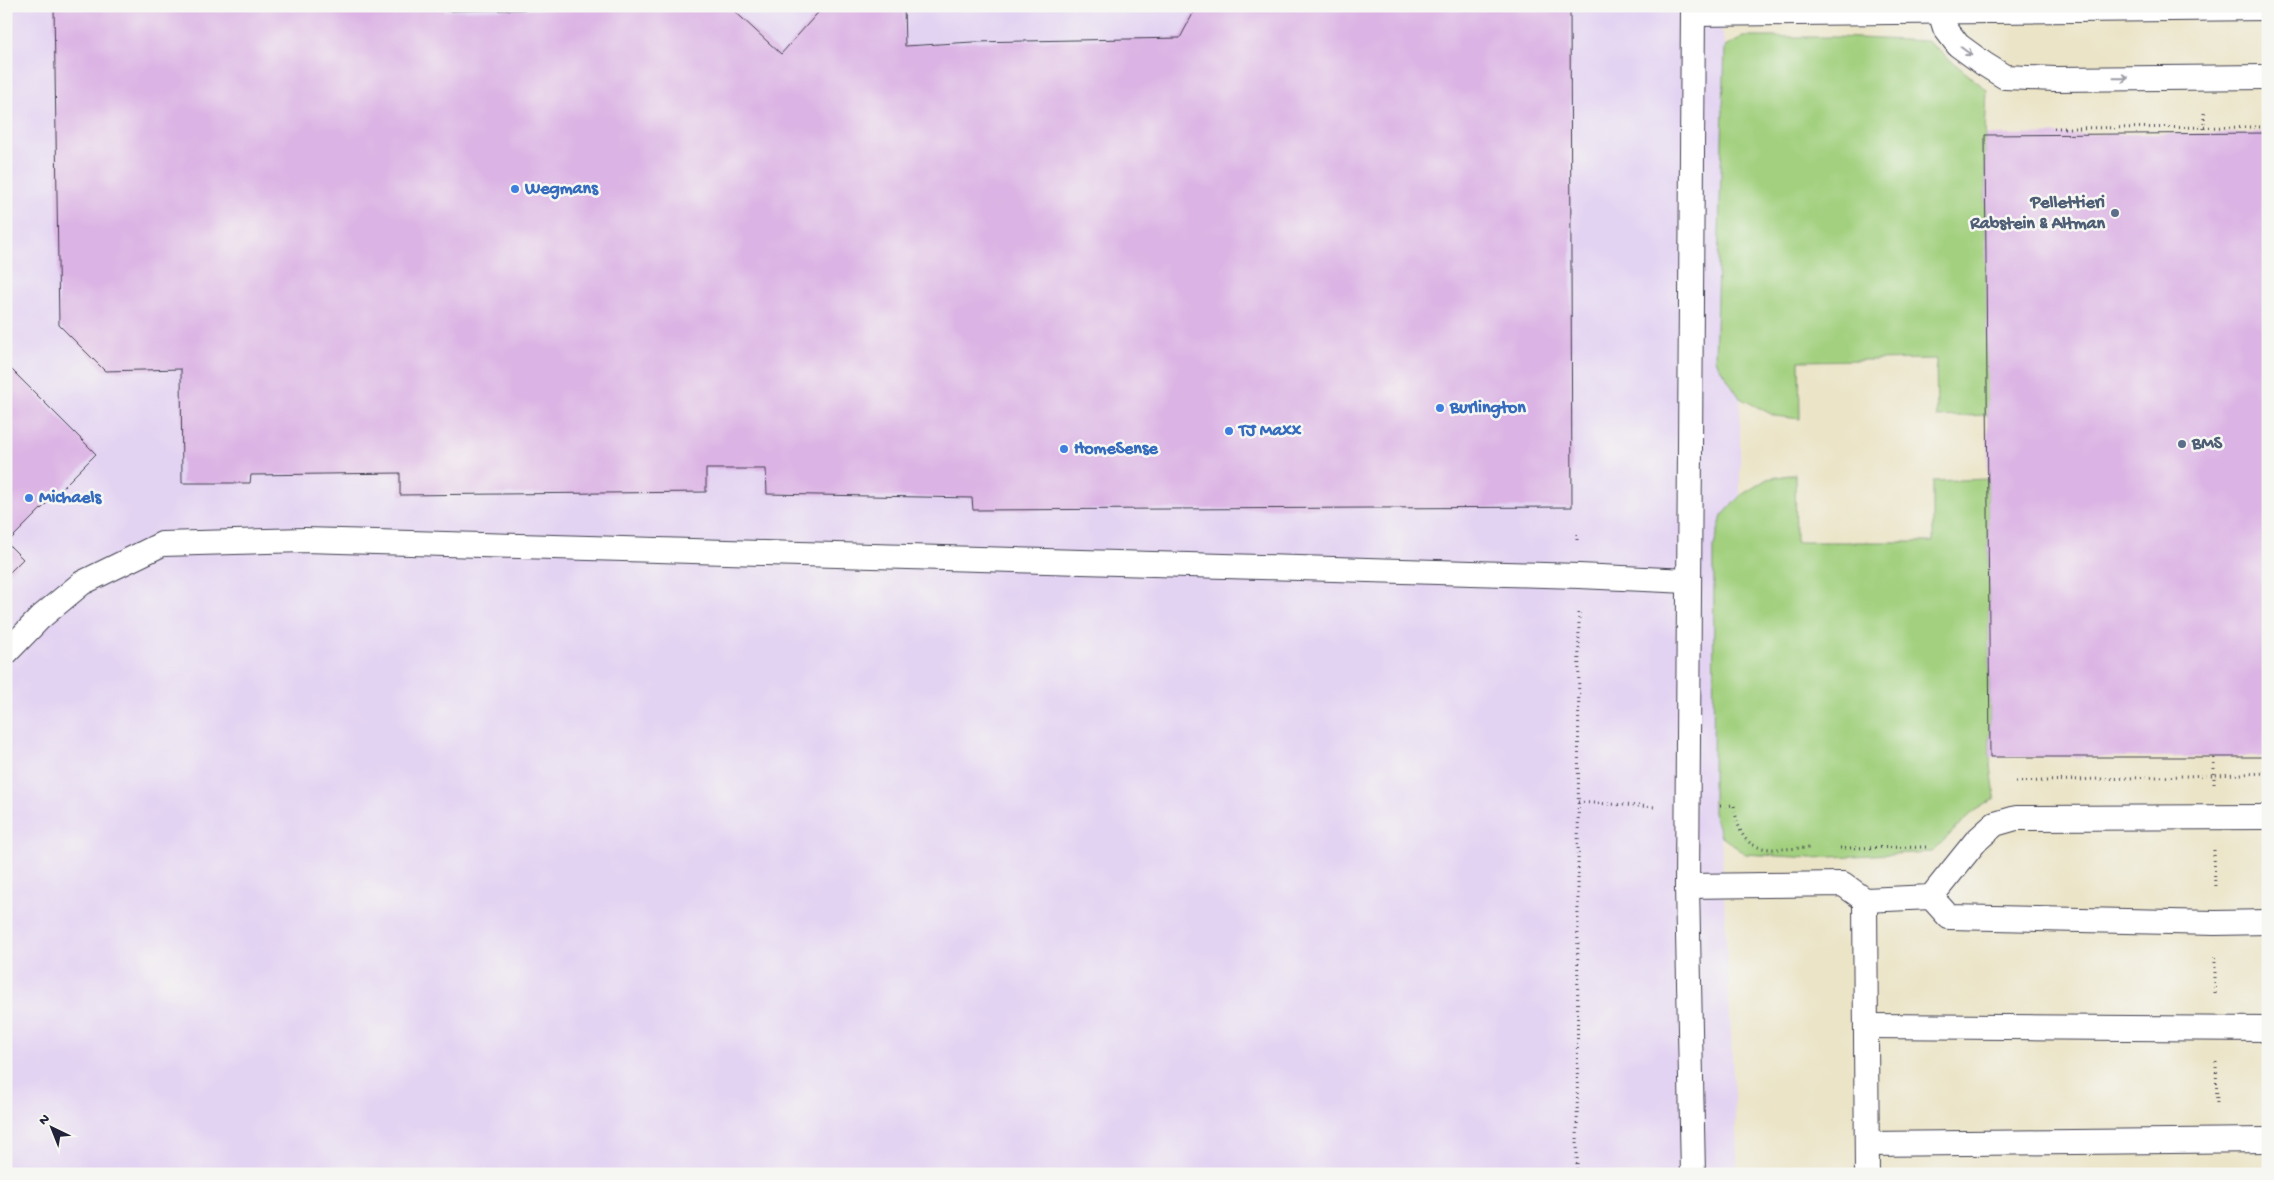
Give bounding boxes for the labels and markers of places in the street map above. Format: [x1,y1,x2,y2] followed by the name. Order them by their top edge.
[524,179,599,200] place label: Wegmans
[509,183,521,195] marker: Wegmans
[1969,193,2105,235] place label: Pellettieri Rabstein & Altman
[2109,207,2121,219] marker: Pellettieri Rabstein & Altman
[1449,398,1526,419] place label: Burlington
[1434,402,1446,414] marker: Burlington
[1237,421,1302,442] place label: TJ Maxx
[1223,425,1235,437] marker: TJ Maxx
[2191,434,2223,455] place label: BMS
[2176,438,2188,450] marker: BMS
[1074,439,1159,460] place label: HomeSense
[1058,443,1070,455] marker: HomeSense
[39,488,102,509] place label: Michaels
[23,492,35,504] marker: Michaels

